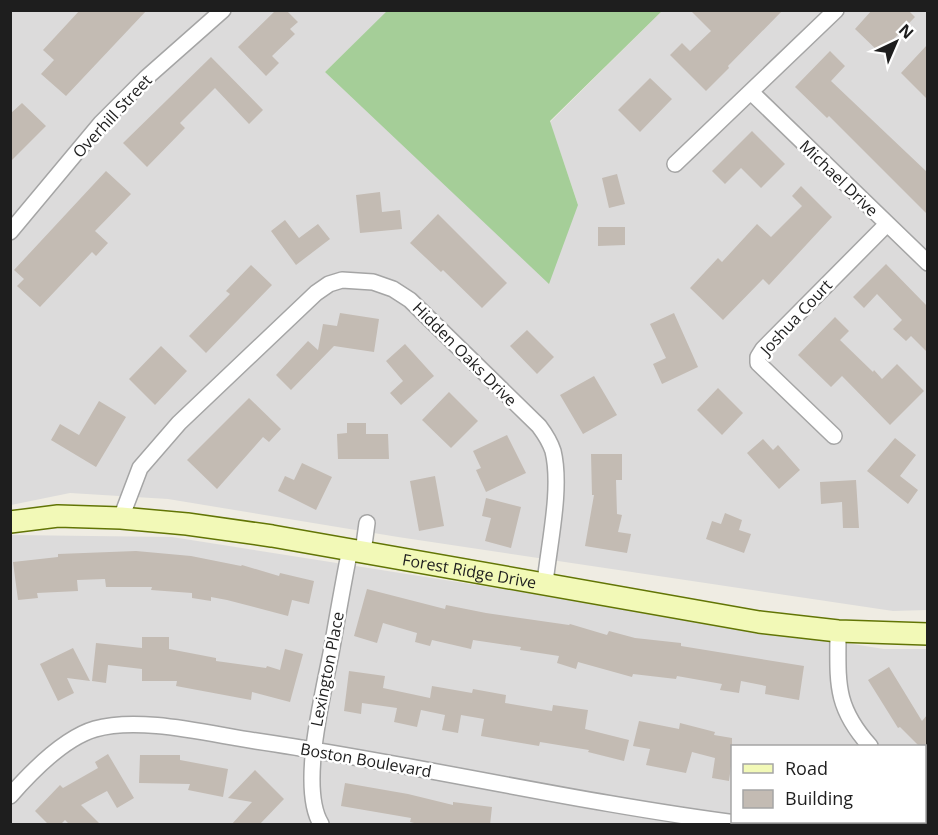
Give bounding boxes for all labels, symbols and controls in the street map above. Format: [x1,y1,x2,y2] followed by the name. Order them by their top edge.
[866,12,926,72] north arrow
[894,19,919,44] text: N
[68,69,157,163] street label: Overhill Street
[795,135,883,221] street label: Michael Drive
[754,274,837,361] street label: Joshua Court
[408,297,522,411] street label: Hidden Oaks Drive
[401,548,538,593] street label: Forest Ridge Drive
[305,610,349,728] street label: Lexington Place
[299,738,433,782] street label: Boston Boulevard
[731,745,926,823] legend
[785,756,828,780] text: Road
[785,786,853,810] text: Building

